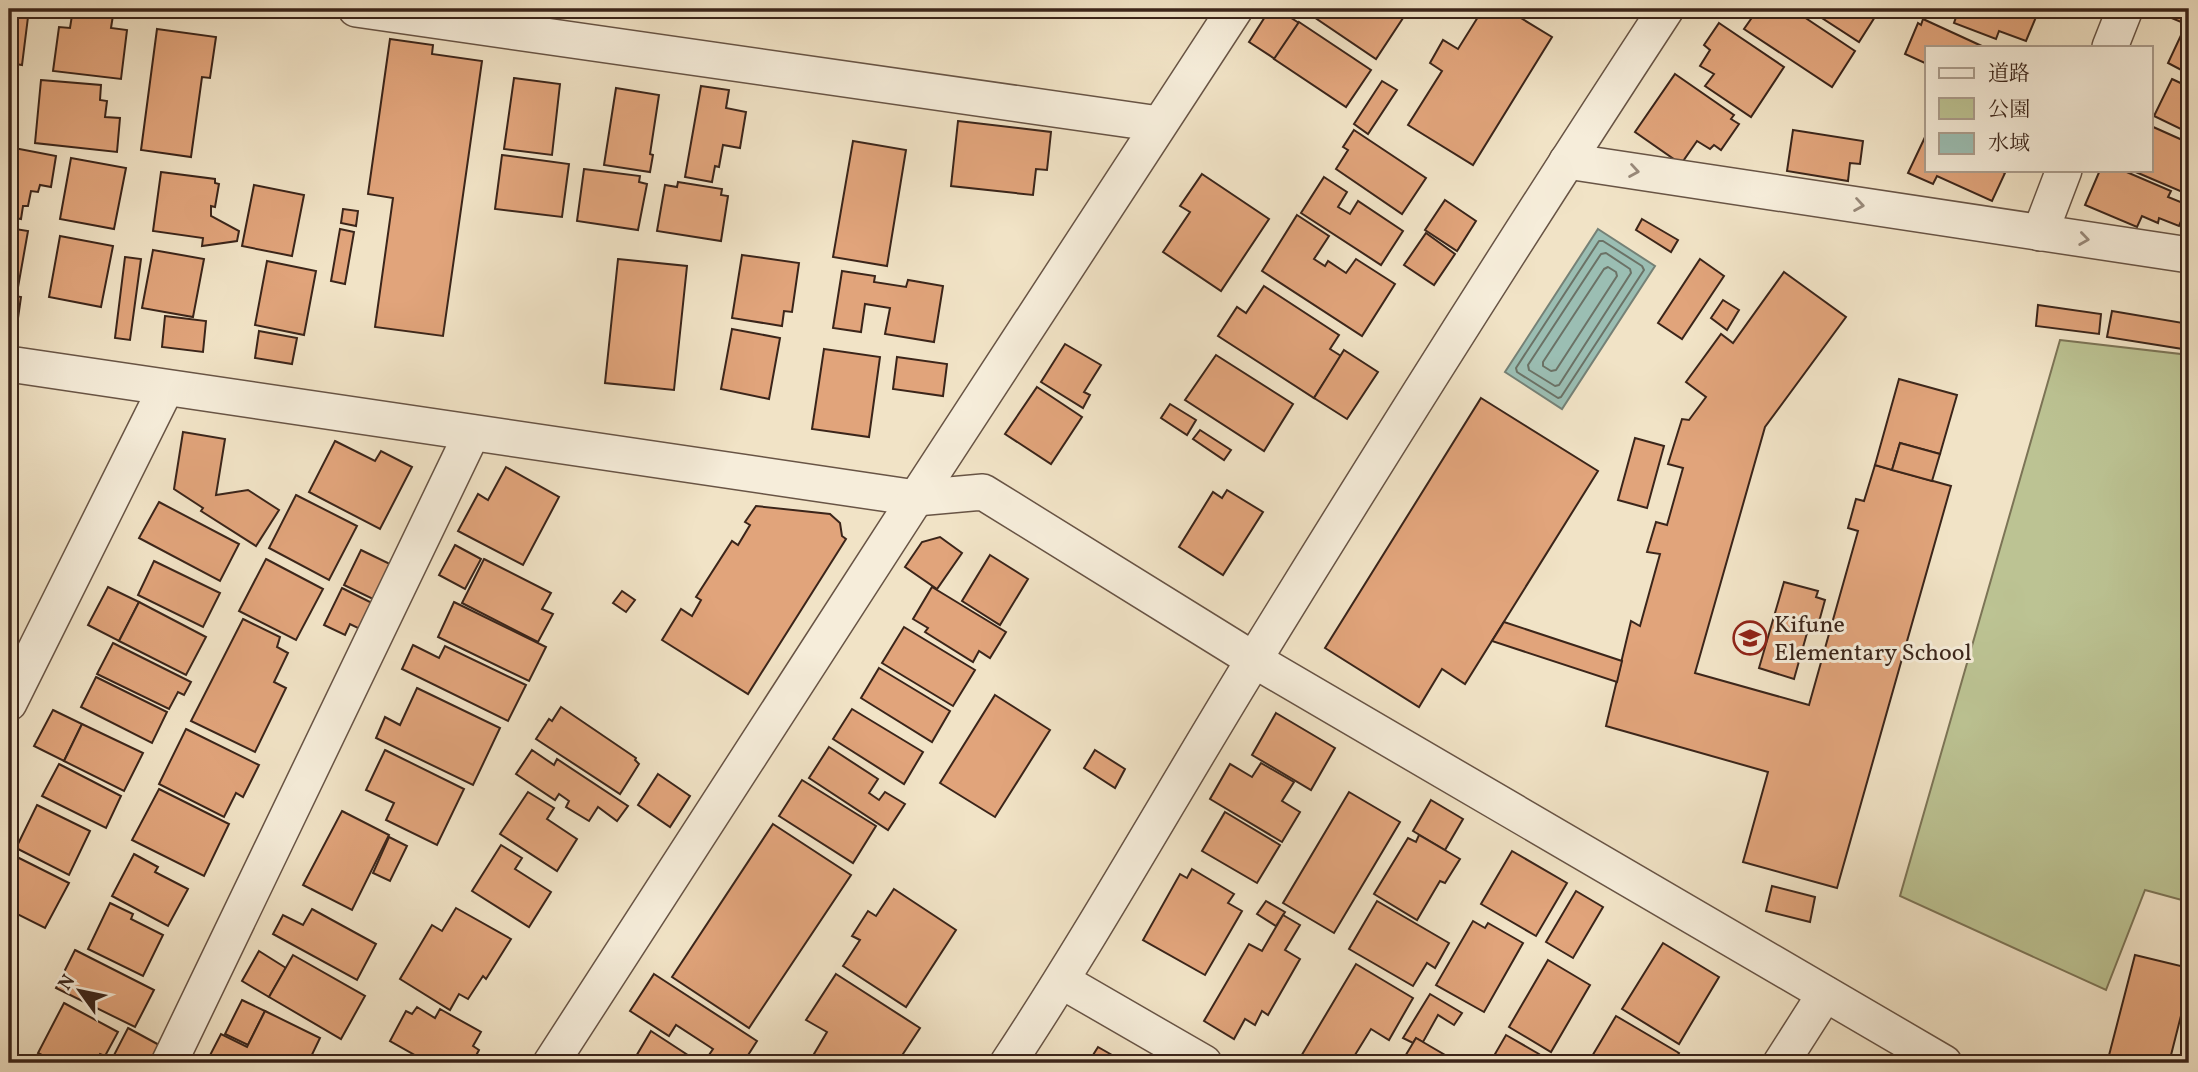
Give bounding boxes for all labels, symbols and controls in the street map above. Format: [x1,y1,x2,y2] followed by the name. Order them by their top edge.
[1925,46,2152,172] legend
[1988,60,2030,89] text: 道路
[1988,96,2030,125] text: 公園
[1988,130,2030,159] text: 水域
[1628,163,1640,178] one-way arrow
[1853,198,1865,213] one-way arrow
[2078,232,2090,247] one-way arrow
[1774,609,1972,671] place label: Kifune Elementary School
[1731,619,1769,657] school or university icon: Kifune Elementary School
[46,956,116,1026] north arrow
[53,970,82,996] text: N

